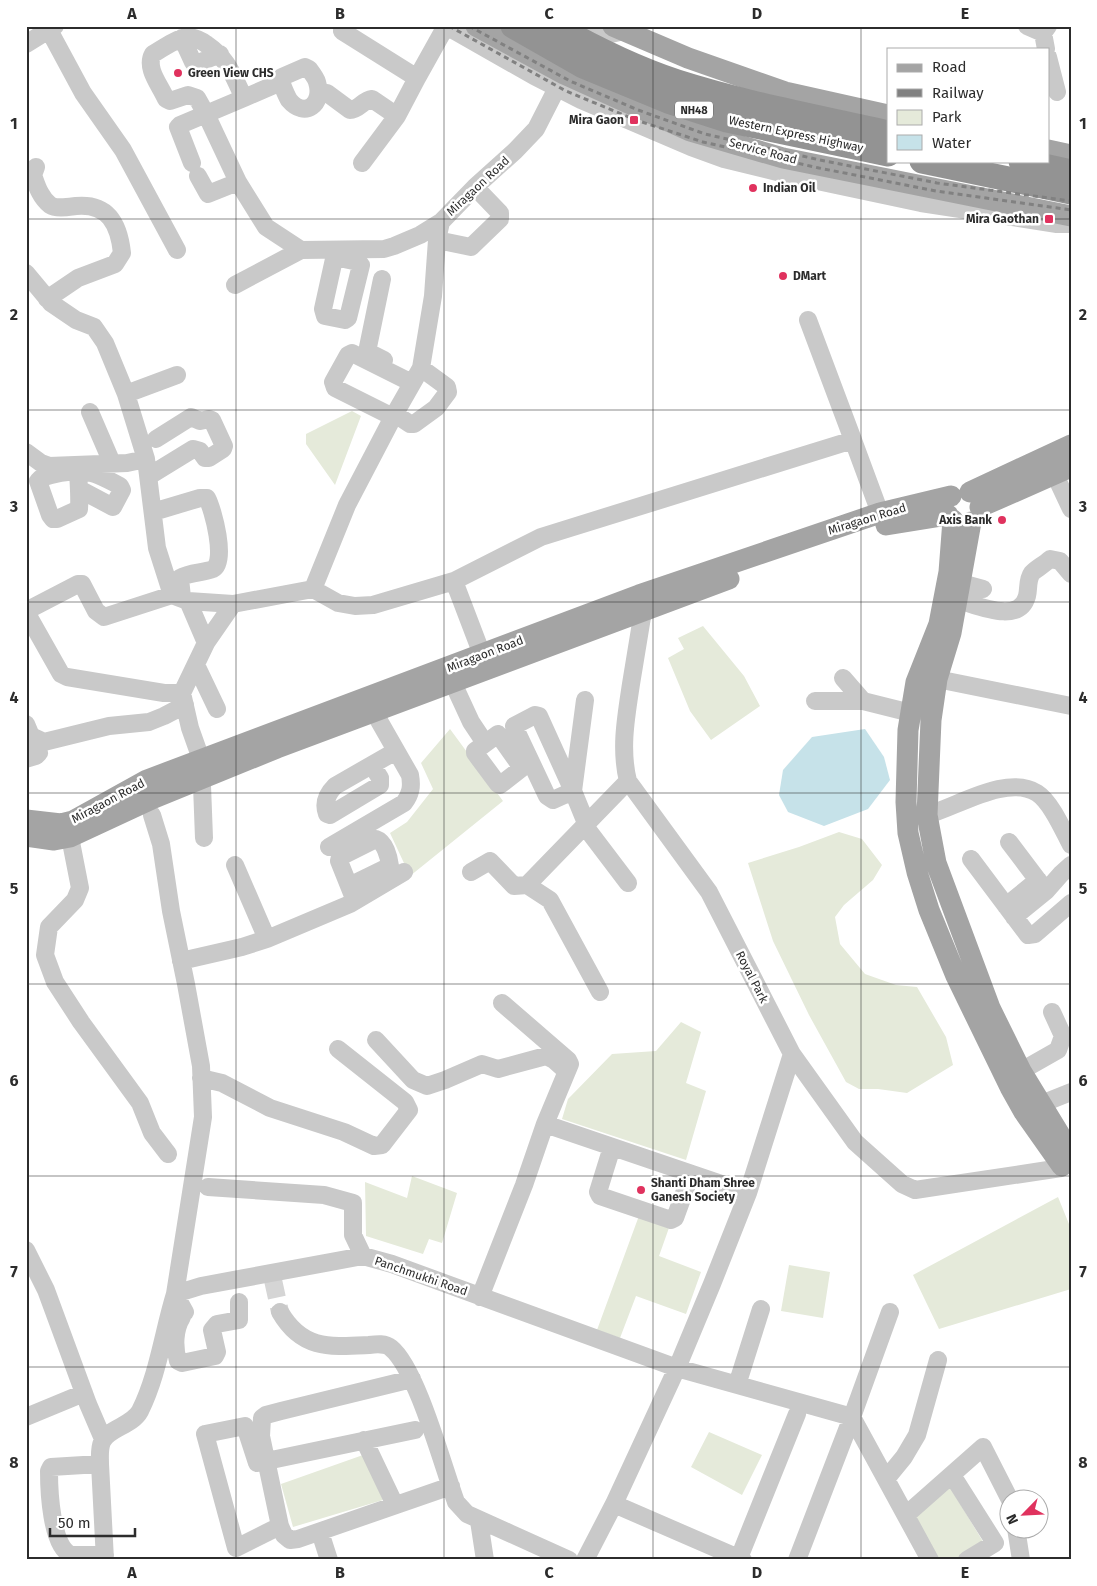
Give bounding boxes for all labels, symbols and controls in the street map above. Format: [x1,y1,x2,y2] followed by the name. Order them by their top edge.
[126,4,137,23] text: A
[335,4,345,23] text: B
[544,4,554,23] text: C
[752,4,762,23] text: D
[961,4,969,23] text: E
[887,48,1050,162] legend
[932,58,967,76] text: Road
[188,66,274,80] place label: Green View CHS
[172,67,184,79] marker: Green View CHS
[932,84,984,102] text: Railway
[675,102,713,118] road number: NH48
[932,108,962,126] text: Park
[569,113,624,127] place label: Mira Gaon
[727,113,865,155] street label: Western Express Highway
[10,114,18,133] text: 1
[628,114,640,126] marker: Mira Gaon
[1079,114,1087,133] text: 1
[932,134,971,152] text: Water
[727,135,799,167] street label: Service Road
[444,153,512,219] street label: Miragaon Road
[763,181,816,195] place label: Indian Oil
[747,182,759,194] marker: Indian Oil
[966,212,1039,226] place label: Mira Gaothan
[1043,213,1055,225] marker: Mira Gaothan
[793,269,827,283] place label: DMart
[777,270,789,282] marker: DMart
[10,305,18,324] text: 2
[1079,305,1087,324] text: 2
[9,497,18,516] text: 3
[1078,497,1087,516] text: 3
[826,500,908,538] street label: Miragaon Road
[938,513,992,527] place label: Axis Bank
[996,514,1008,526] marker: Axis Bank
[445,633,525,675] street label: Miragaon Road
[9,688,19,707] text: 4
[1078,688,1088,707] text: 4
[69,776,147,826] street label: Miragaon Road
[10,879,19,898] text: 5
[1079,879,1088,898] text: 5
[733,949,771,1006] street label: Royal Park
[9,1071,19,1090] text: 6
[1078,1071,1088,1090] text: 6
[651,1176,755,1204] place label: Shanti Dham Shree Ganesh Society
[635,1184,647,1196] marker: Shanti Dham Shree Ganesh Society
[373,1254,469,1298] street label: Panchmukhi Road
[10,1262,18,1281] text: 7
[1079,1262,1087,1281] text: 7
[9,1453,19,1472] text: 8
[1078,1453,1088,1472] text: 8
[1000,1488,1050,1538] north arrow
[50,1506,135,1538] scale bar
[1003,1511,1022,1527] text: N
[58,1514,91,1532] text: 50 m
[126,1563,137,1582] text: A
[335,1563,345,1582] text: B
[544,1563,554,1582] text: C
[752,1563,762,1582] text: D
[961,1563,969,1582] text: E

